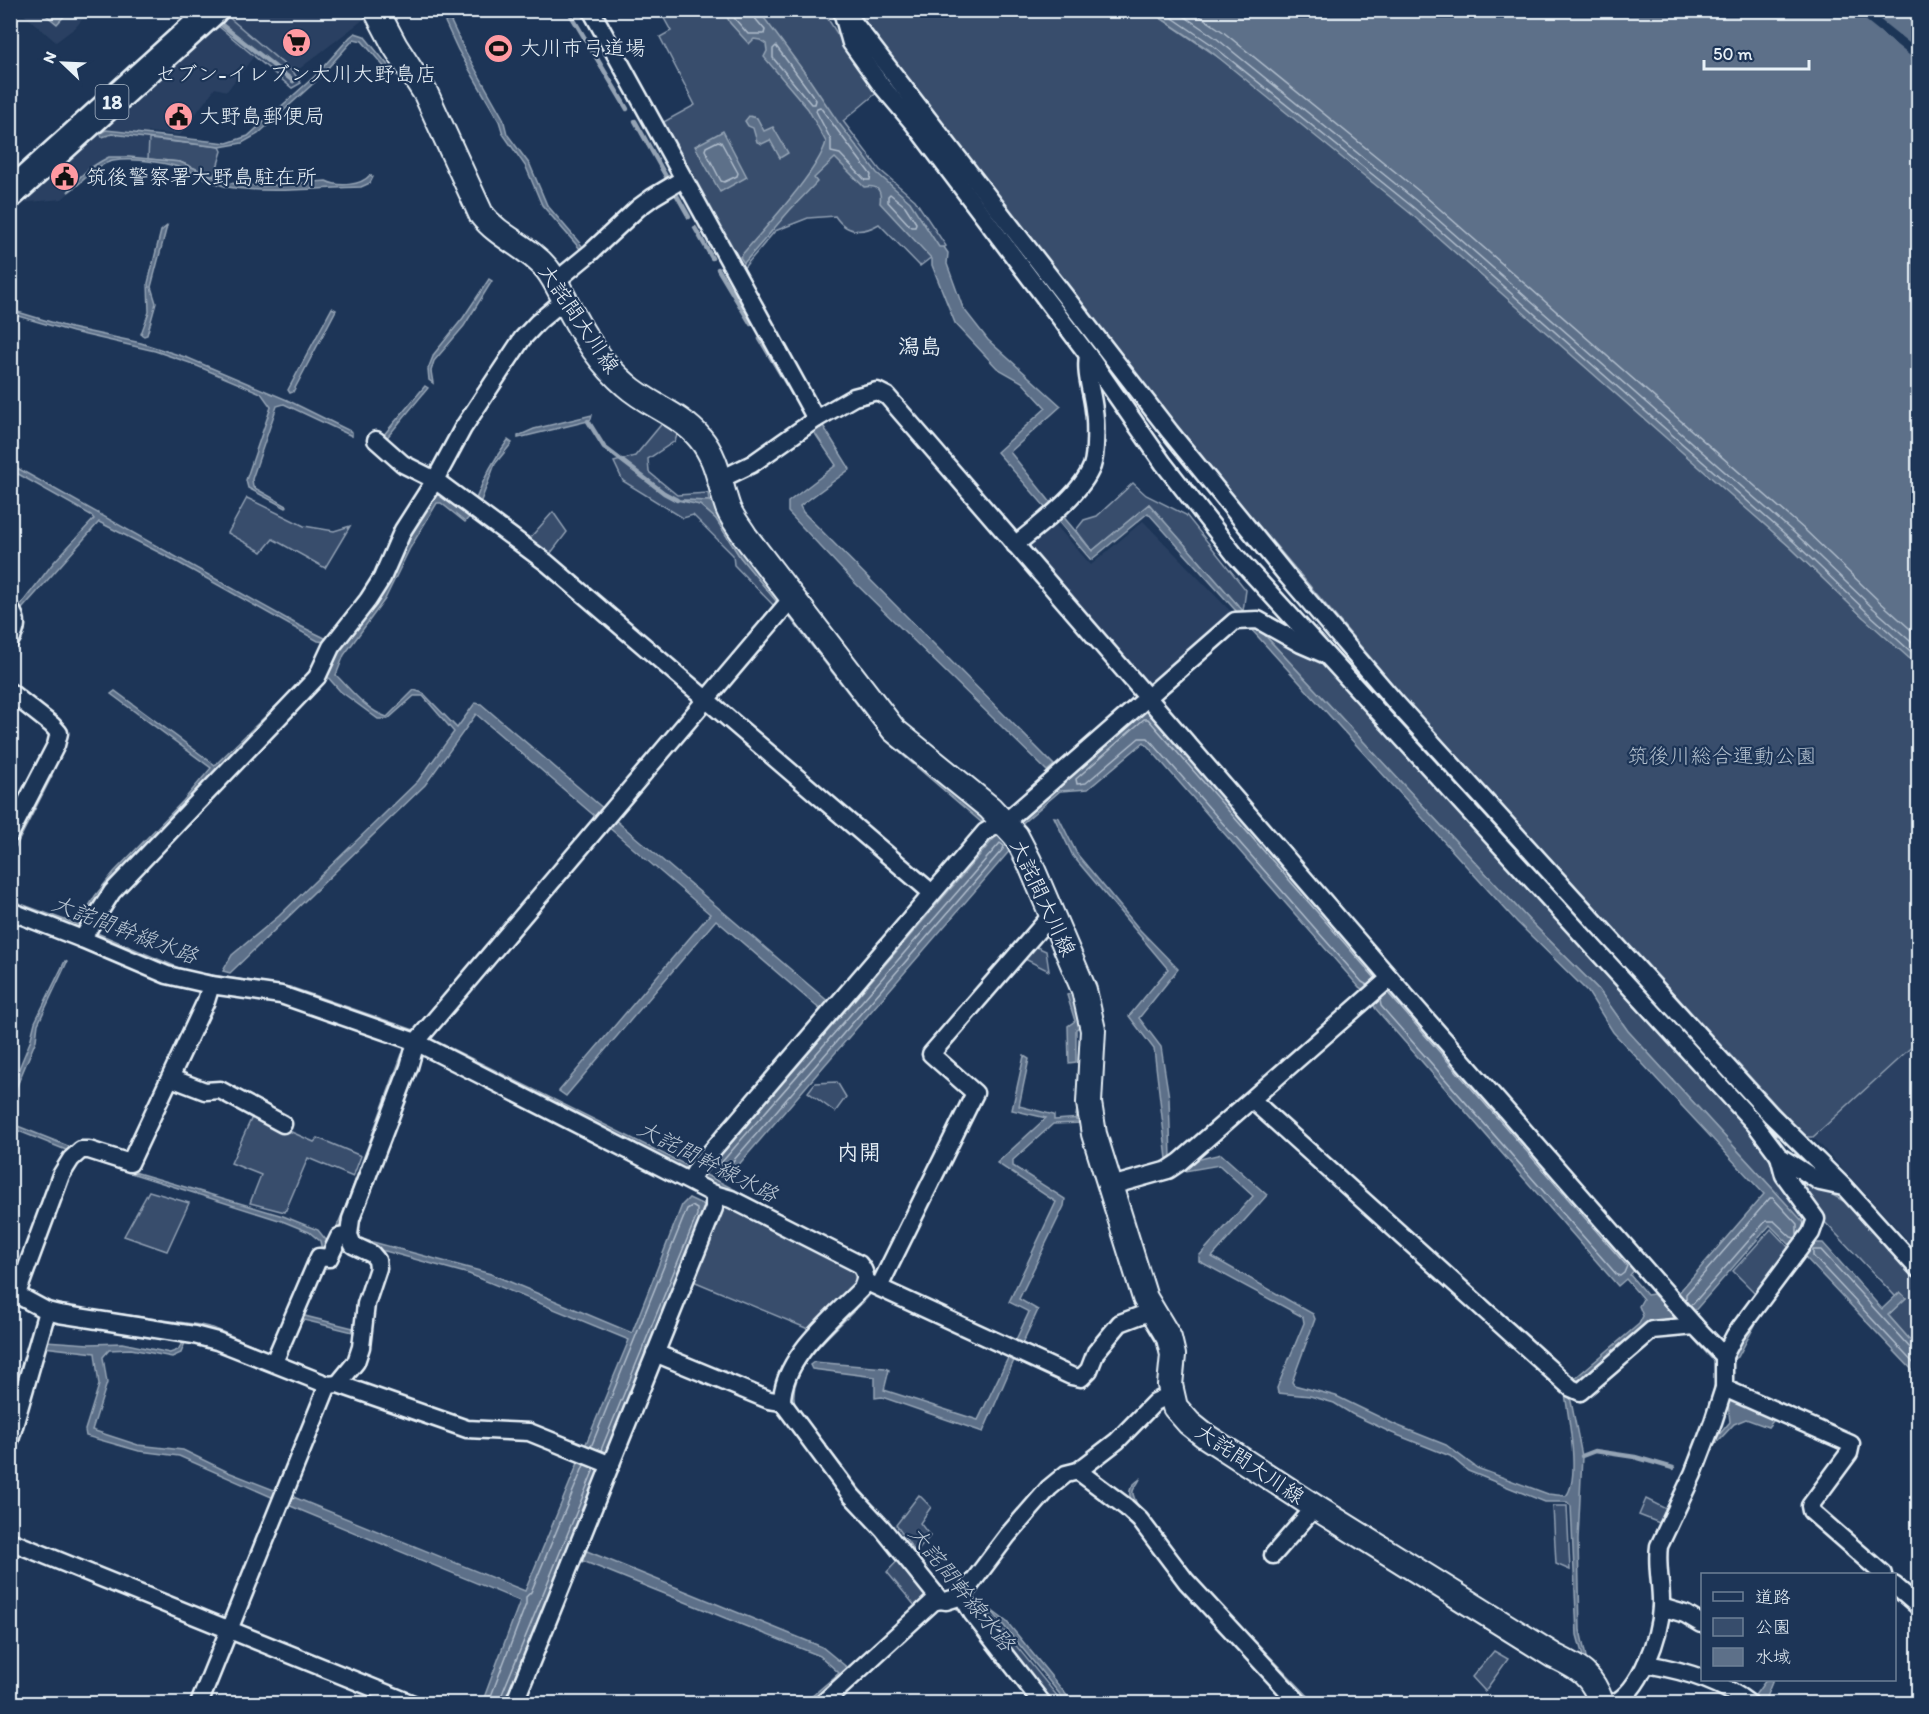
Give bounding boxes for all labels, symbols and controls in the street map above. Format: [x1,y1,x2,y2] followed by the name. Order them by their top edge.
[280,27,312,59] supermarket icon: セブン-イレブン大川大野島店
[483,32,515,64] sports icon: 大川市弓道場
[33,33,93,93] north arrow
[1704,33,1809,71] scale bar
[520,35,646,60] place label: 大川市弓道場
[1713,43,1753,65] text: 50 m
[39,49,61,66] text: N
[155,61,437,86] place label: セブン-イレブン大川大野島店
[96,85,128,119] road number: 18
[162,100,194,132] public building icon: 大野島郵便局
[199,103,325,128] place label: 大野島郵便局
[49,161,81,193] public building icon: 筑後警察署大野島駐在所
[86,164,317,189] place label: 筑後警察署大野島駐在所
[534,260,625,378] street label: 大詫間大川線
[898,333,942,360] district label: 潟島
[1628,743,1817,768] park label: 筑後川総合運動公園
[1005,835,1081,960] street label: 大詫間大川線
[48,889,203,970] water label: 大詫間幹線水路
[633,1114,784,1209] water label: 大詫間幹線水路
[837,1139,881,1166] district label: 内開
[1191,1418,1309,1509] street label: 大詫間大川線
[903,1520,1022,1658] water label: 大詫間幹線水路
[1701,1573,1896,1681] legend
[1755,1586,1791,1608] text: 道路
[1755,1616,1791,1638] text: 公園
[1755,1646,1791,1668] text: 水域

